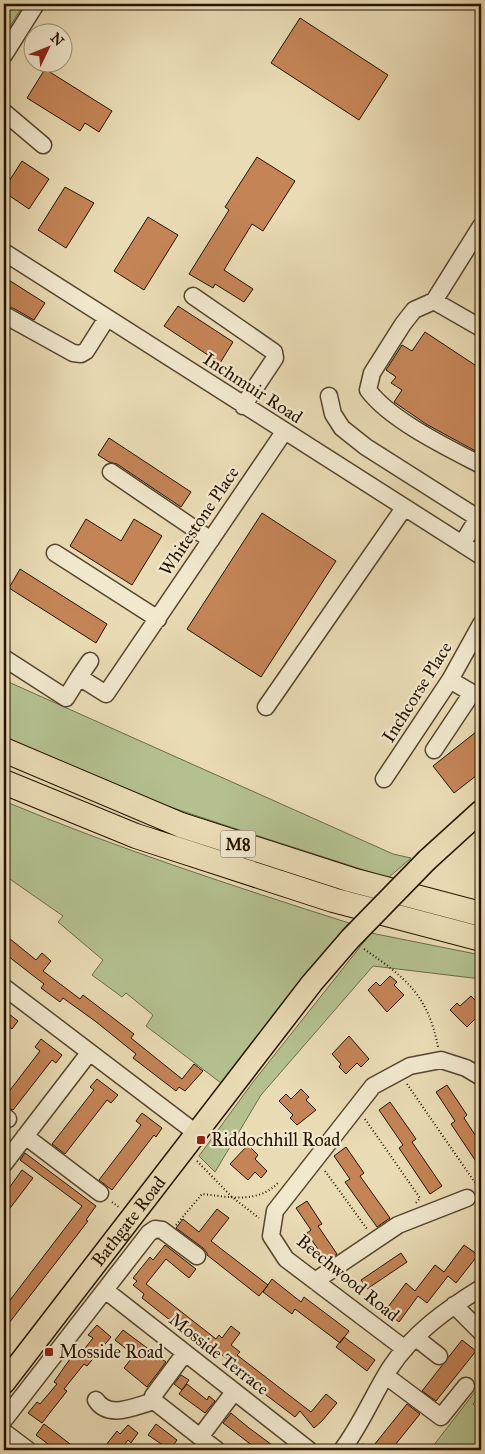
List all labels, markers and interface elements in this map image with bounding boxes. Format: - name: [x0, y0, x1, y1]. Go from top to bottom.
- north arrow: [22, 22, 72, 72]
- text: N: [47, 29, 67, 50]
- street label: Inchmuir Road: [199, 348, 307, 428]
- street label: Whitestone Place: [154, 462, 244, 580]
- street label: Inchcorse Place: [377, 638, 457, 746]
- road number: M8: [220, 831, 256, 858]
- place label: Riddochhill Road: [211, 1129, 340, 1151]
- marker: Riddochhill Road: [195, 1134, 207, 1146]
- street label: Bathgate Road: [87, 1172, 170, 1271]
- street label: Beechwood Road: [292, 1230, 404, 1326]
- street label: Mosside Terrace: [165, 1308, 273, 1400]
- place label: Mosside Road: [59, 1341, 163, 1363]
- marker: Mosside Road: [43, 1346, 55, 1358]

